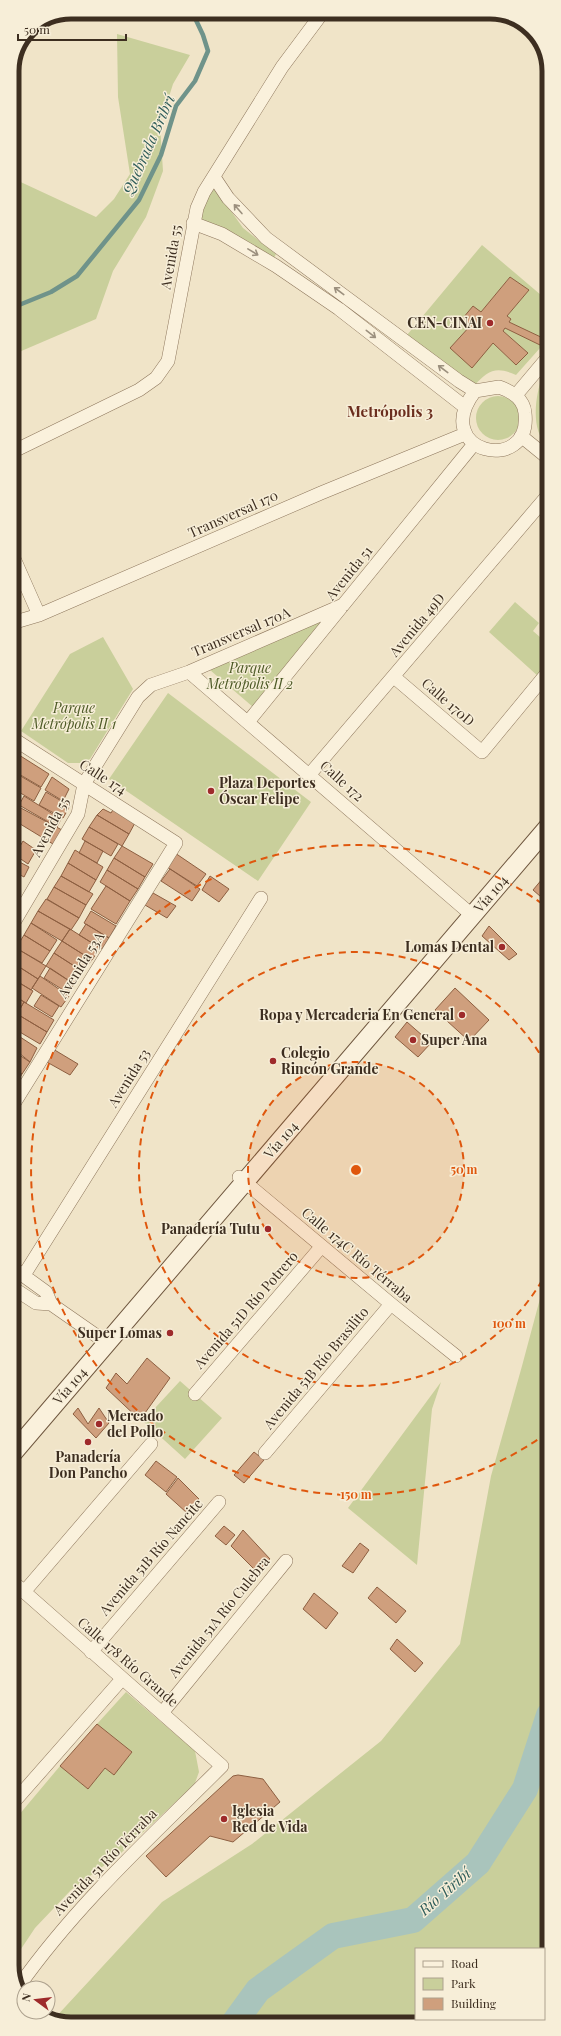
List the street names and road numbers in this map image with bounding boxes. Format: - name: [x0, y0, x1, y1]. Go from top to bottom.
- street label: Avenida 55: [155, 223, 186, 292]
- street label: Transversal 170: [185, 485, 281, 542]
- street label: Avenida 51: [320, 542, 376, 605]
- street label: Avenida 49D: [384, 589, 449, 661]
- street label: Transversal 170A: [189, 602, 293, 661]
- street label: Calle 170D: [418, 673, 479, 730]
- street label: Calle 174: [76, 754, 130, 799]
- street label: Calle 172: [316, 756, 368, 805]
- street label: Avenida 55: [25, 793, 73, 861]
- street label: Vía 104: [468, 871, 512, 917]
- street label: Avenida 53A: [52, 928, 108, 1002]
- street label: Avenida 53: [103, 1045, 154, 1111]
- street label: Vía 104: [258, 1117, 302, 1163]
- street label: Calle 174C Río Térraba: [298, 1203, 417, 1307]
- street label: Avenida 51D Río Potrero: [189, 1247, 302, 1373]
- street label: Avenida 51B Río Brasilito: [258, 1302, 373, 1434]
- street label: Vía 104: [47, 1363, 91, 1409]
- street label: Avenida 51B Río Nancite: [94, 1494, 207, 1620]
- street label: Avenida 51A Río Culebra: [163, 1552, 274, 1682]
- street label: Calle 178 Río Grande: [74, 1613, 183, 1711]
- street label: Avenida 51 Río Térraba: [48, 1804, 161, 1920]

